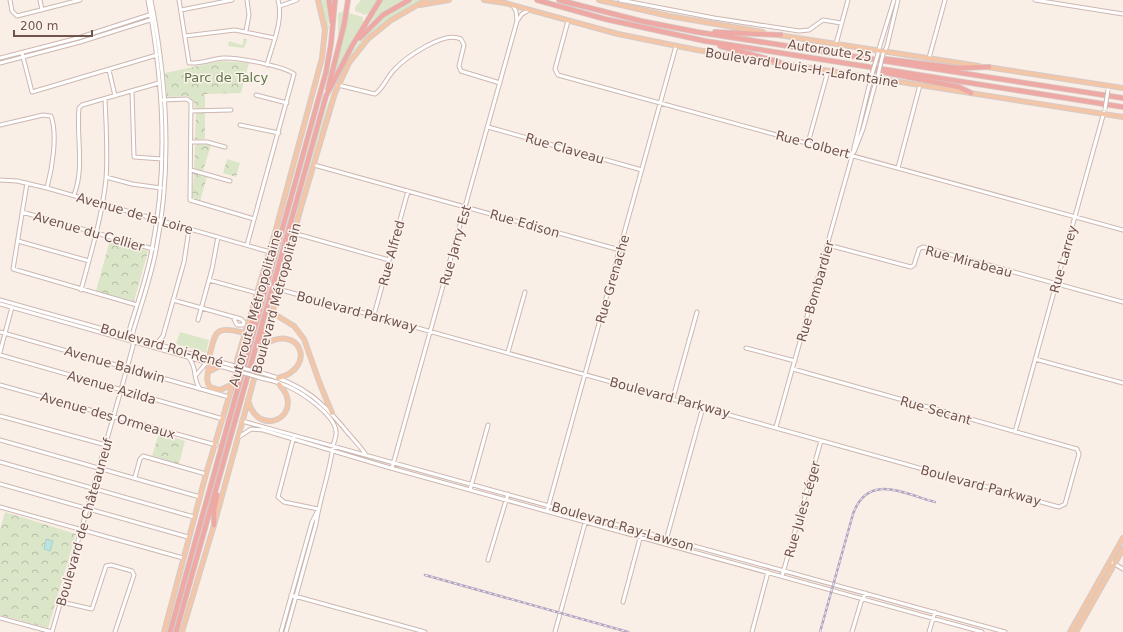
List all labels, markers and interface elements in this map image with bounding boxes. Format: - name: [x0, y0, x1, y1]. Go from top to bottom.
- scale bar: [14, 12, 92, 38]
- text: 200 m: [20, 19, 58, 33]
- street label: Autoroute 25: [787, 36, 873, 65]
- street label: Boulevard Louis-H.-Lafontaine: [704, 45, 900, 90]
- park label: Parc de Talcy: [184, 70, 268, 85]
- street label: Rue Colbert: [774, 127, 852, 162]
- street label: Rue Claveau: [524, 130, 606, 167]
- street label: Avenue de la Loire: [75, 190, 195, 237]
- street label: Rue Jarry Est: [437, 203, 474, 287]
- street label: Rue Edison: [488, 206, 561, 241]
- street label: Avenue du Cellier: [32, 209, 146, 255]
- street label: Rue Alfred: [376, 219, 407, 288]
- street label: Boulevard Métropolitain: [249, 221, 304, 375]
- street label: Rue Larrey: [1047, 223, 1080, 295]
- street label: Autoroute Métropolitaine: [226, 228, 285, 388]
- street label: Rue Grenache: [593, 233, 632, 325]
- street label: Rue Bombardier: [794, 238, 837, 344]
- street label: Rue Mirabeau: [924, 243, 1014, 280]
- street label: Boulevard Parkway: [295, 288, 419, 335]
- street label: Boulevard Roi-René: [99, 321, 225, 370]
- street label: Avenue Baldwin: [63, 343, 167, 386]
- street label: Avenue Azilda: [66, 368, 158, 407]
- street label: Boulevard Parkway: [608, 374, 732, 421]
- street label: Avenue des Ormeaux: [39, 389, 177, 442]
- street label: Rue Secant: [898, 393, 973, 428]
- street label: Boulevard de Châteauneuf: [53, 436, 116, 608]
- street label: Rue Jules Léger: [781, 458, 824, 559]
- street label: Boulevard Parkway: [919, 462, 1043, 509]
- street label: Boulevard Ray-Lawson: [550, 499, 696, 554]

